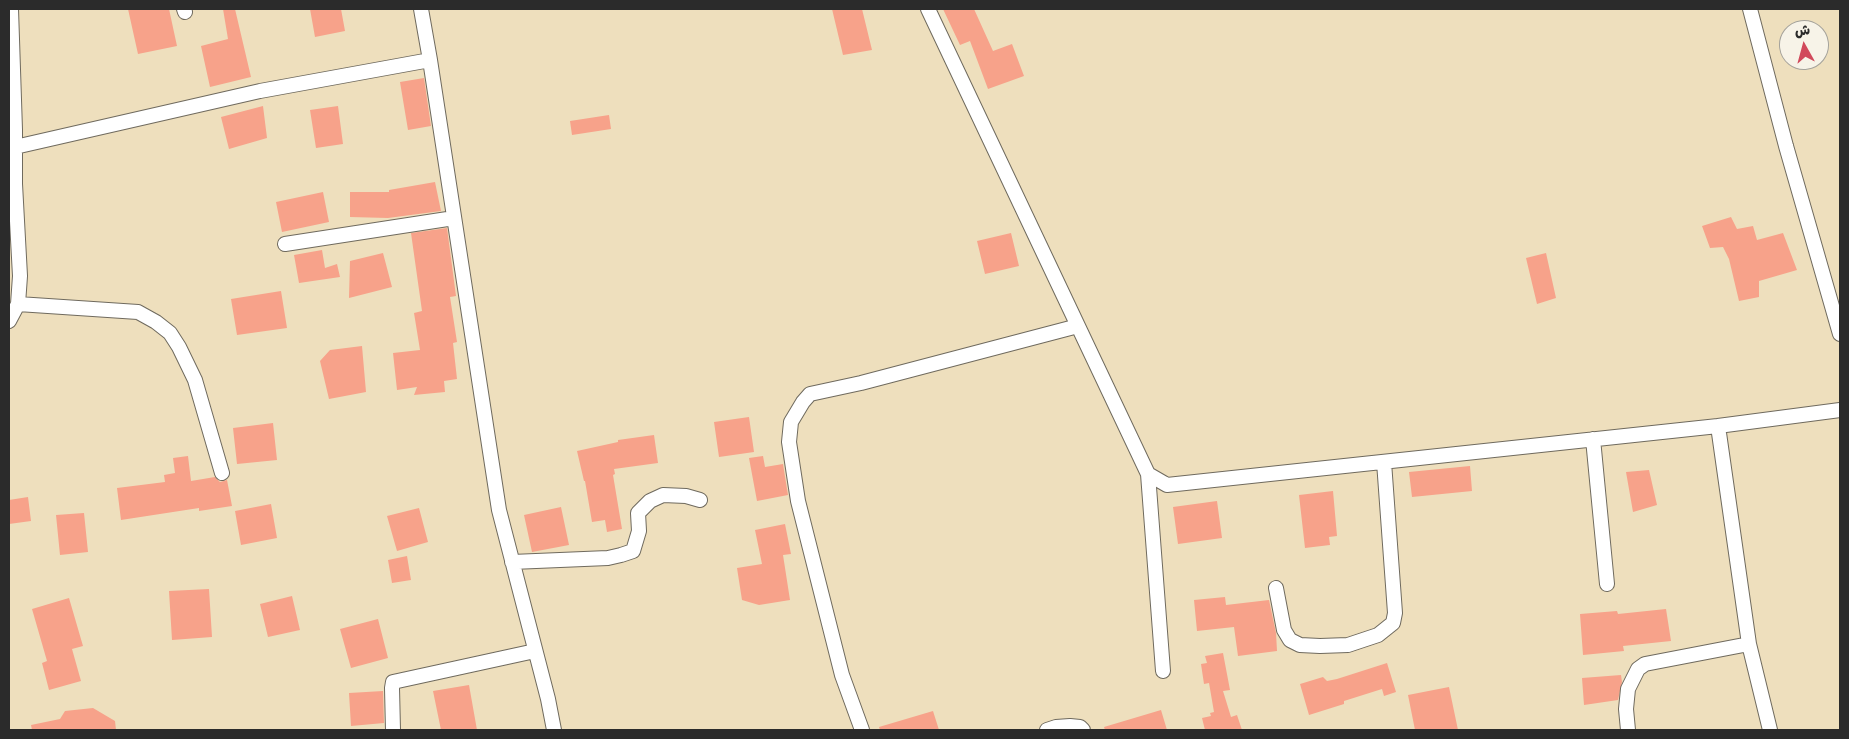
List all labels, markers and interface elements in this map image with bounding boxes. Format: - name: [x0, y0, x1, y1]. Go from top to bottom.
- north arrow: [1779, 20, 1829, 70]
- text: ش: [1793, 20, 1811, 42]

